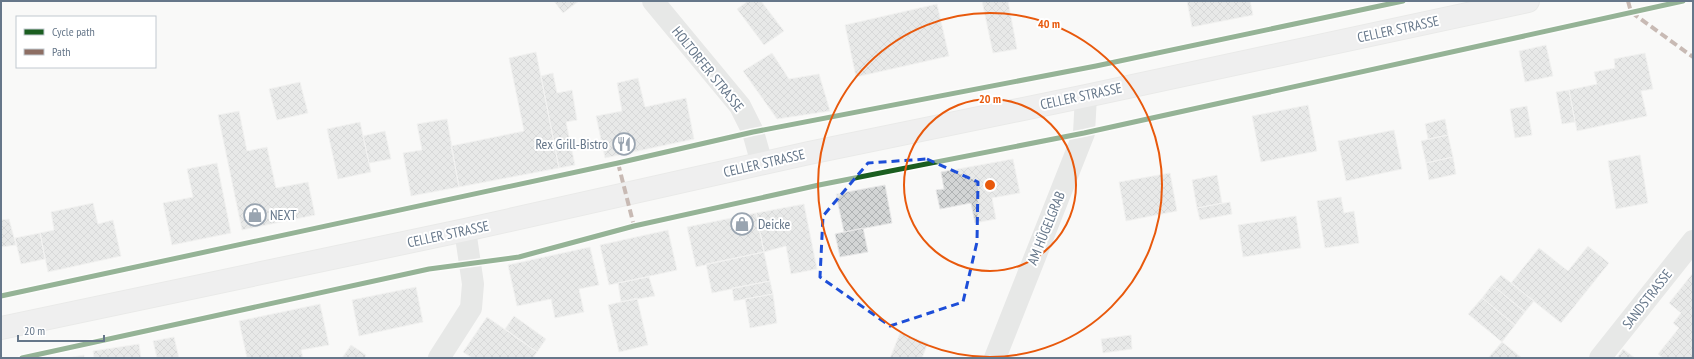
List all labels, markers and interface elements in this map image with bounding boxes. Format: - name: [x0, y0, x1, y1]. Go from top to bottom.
- street label: CELLER STRASSE: [1356, 12, 1440, 46]
- legend: [16, 16, 156, 68]
- text: 40 m: [1038, 16, 1060, 31]
- street label: HOLTORFER STRASSE: [668, 23, 748, 115]
- text: Cycle path: [52, 24, 95, 39]
- text: Path: [52, 44, 70, 59]
- street label: CELLER STRASSE: [1039, 79, 1123, 113]
- text: 20 m: [979, 91, 1001, 106]
- restaurant icon: Rex Grill-Bistro: [611, 131, 637, 157]
- place label: Rex Grill-Bistro: [535, 135, 608, 153]
- street label: CELLER STRASSE: [722, 145, 806, 181]
- centre of rings: [983, 178, 997, 192]
- street label: AM HÜGELGRAB: [1023, 189, 1069, 267]
- shop icon: NEXT: [242, 202, 268, 228]
- place label: NEXT: [270, 206, 297, 224]
- shop icon: Deicke: [729, 211, 755, 237]
- place label: Deicke: [758, 215, 790, 233]
- street label: CELLER STRASSE: [406, 217, 490, 251]
- street label: SANDSTRASSE: [1618, 266, 1676, 332]
- scale bar: [18, 317, 104, 343]
- text: 20 m: [24, 323, 45, 338]

